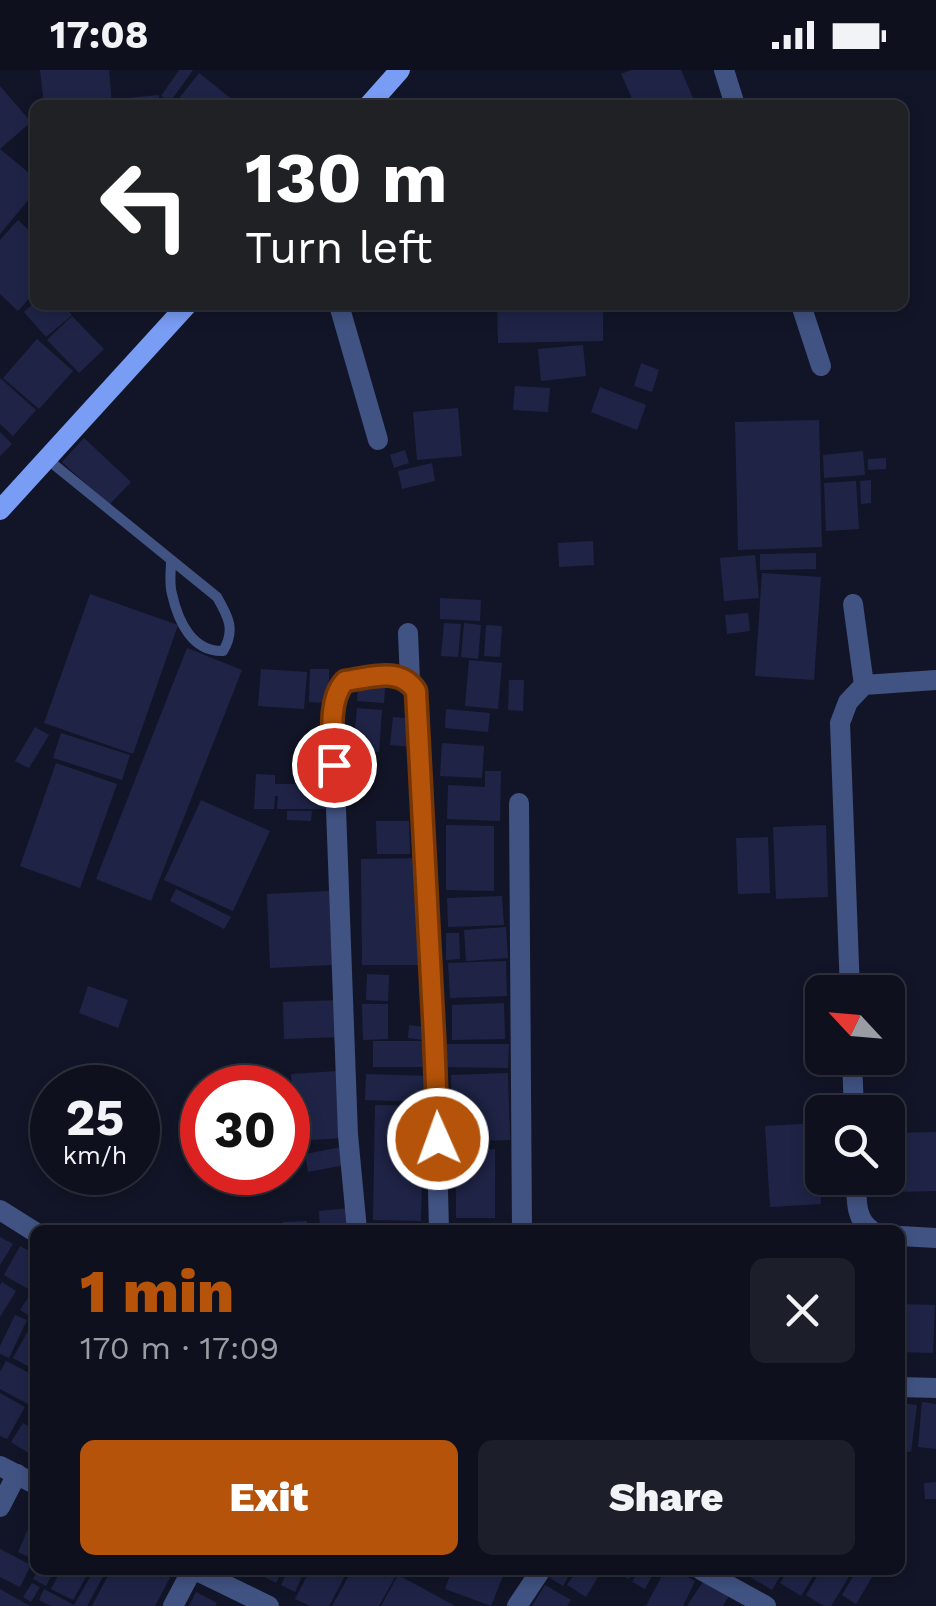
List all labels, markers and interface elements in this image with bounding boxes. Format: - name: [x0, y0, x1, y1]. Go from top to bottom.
- text: 17:08: [50, 13, 149, 57]
- text: 130 m: [245, 137, 448, 219]
- icon: left: [80, 140, 210, 270]
- text: Turn left: [245, 221, 432, 274]
- pin: [292, 723, 377, 808]
- icon: arrive: [307, 738, 362, 793]
- north arrow: [805, 975, 905, 1075]
- map controls: [805, 975, 905, 1195]
- speed limit sign: 30: [180, 1065, 310, 1195]
- position arrow: [386, 1087, 490, 1191]
- text: 25: [66, 1088, 124, 1147]
- button: search: [805, 1095, 905, 1195]
- text: km/h: [63, 1141, 127, 1170]
- text: 1 min: [80, 1256, 234, 1327]
- button: close: [750, 1258, 855, 1363]
- text: 170 m · 17:09: [80, 1329, 279, 1367]
- button: Exit: [80, 1440, 458, 1555]
- button: Share: [478, 1440, 855, 1555]

